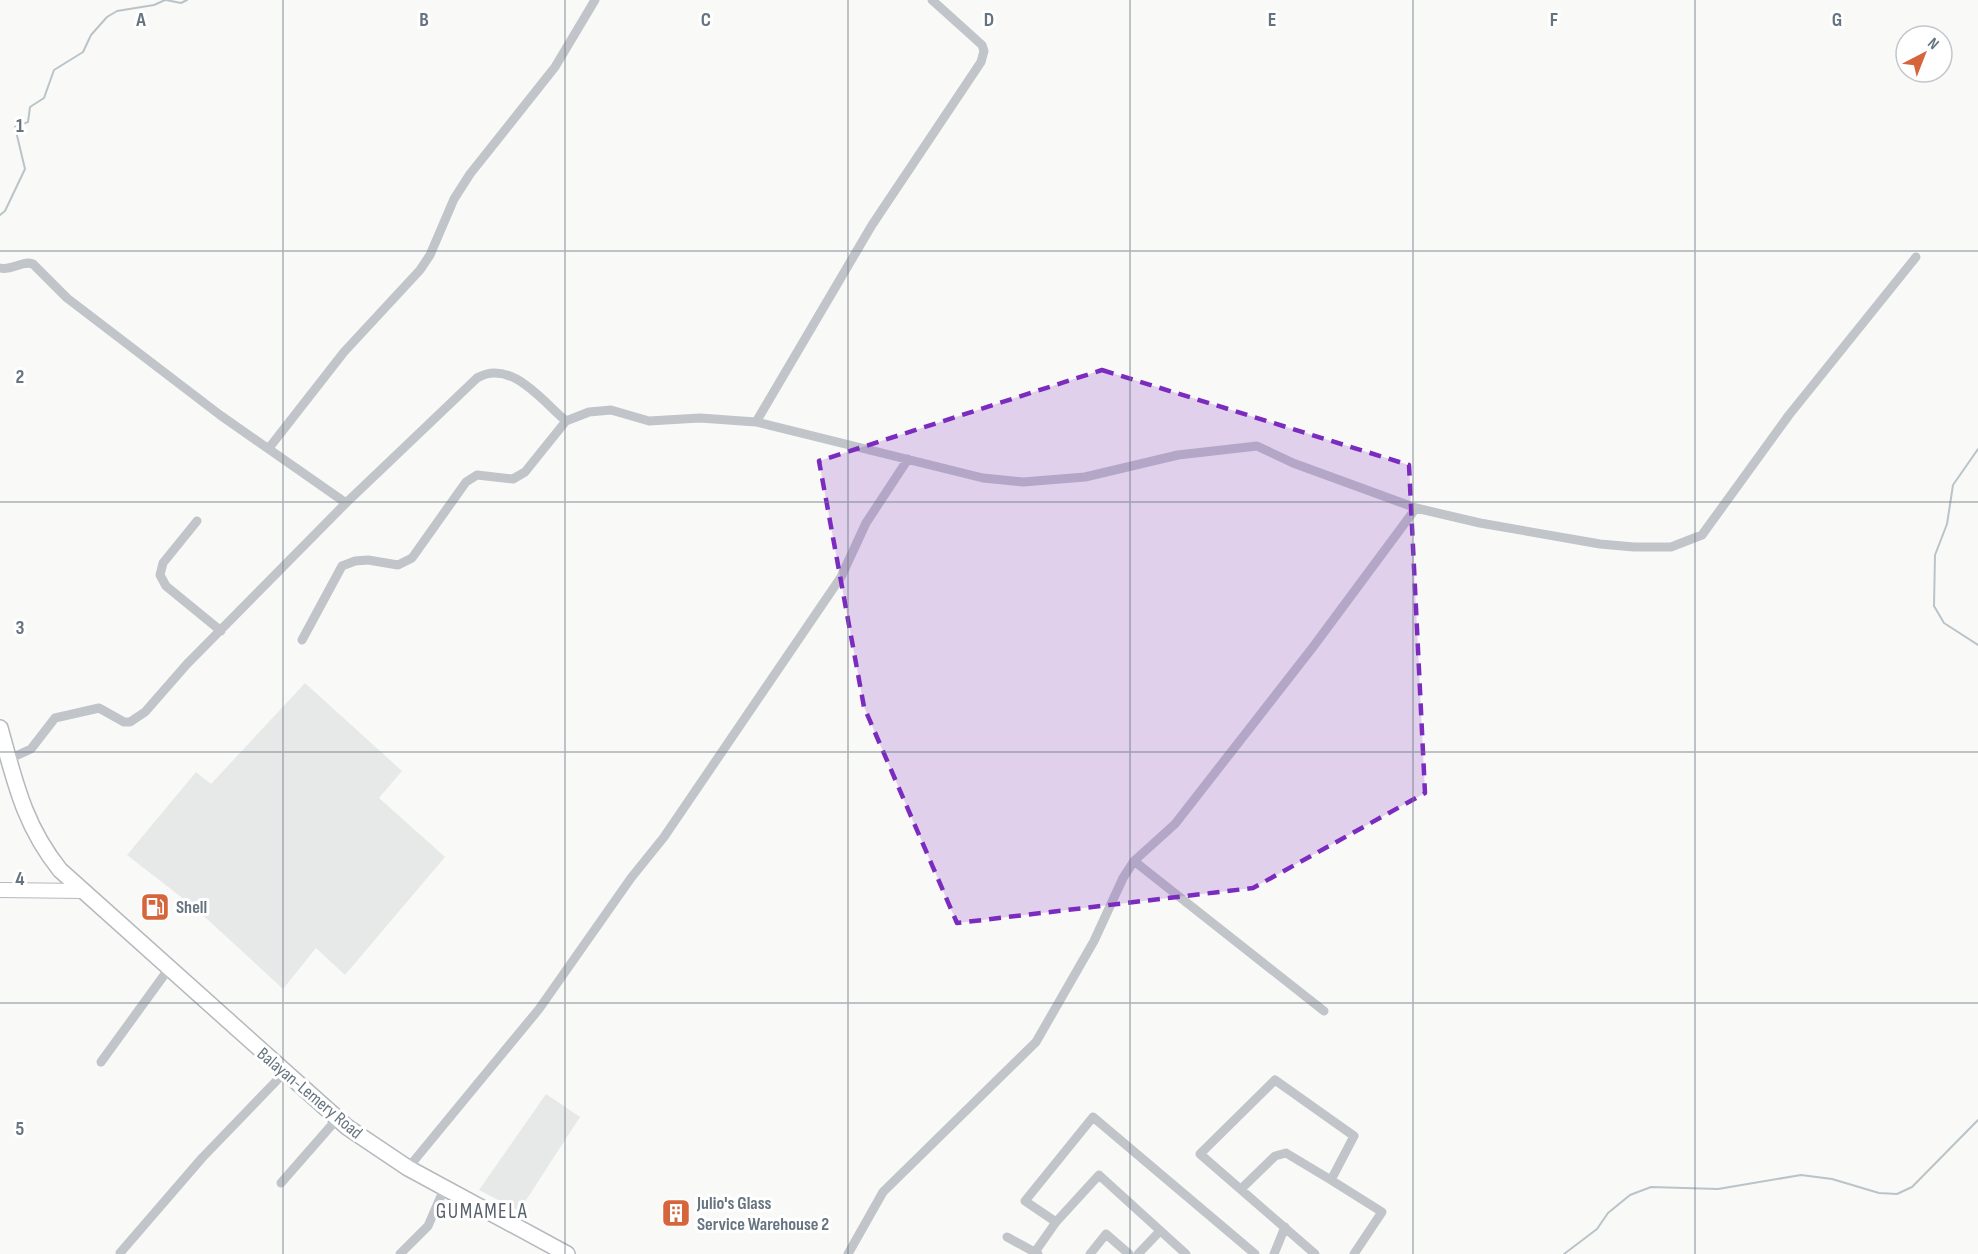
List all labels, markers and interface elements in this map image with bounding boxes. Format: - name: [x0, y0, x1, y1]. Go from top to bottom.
- text: A: [135, 8, 146, 32]
- text: B: [419, 8, 429, 32]
- text: C: [701, 8, 711, 32]
- text: D: [984, 8, 994, 32]
- text: E: [1268, 8, 1276, 32]
- text: F: [1550, 8, 1558, 32]
- text: G: [1832, 8, 1842, 32]
- north arrow: [1894, 24, 1954, 84]
- text: N: [1924, 34, 1943, 54]
- text: 1: [16, 114, 24, 138]
- text: 2: [16, 365, 24, 389]
- text: 3: [16, 616, 25, 640]
- text: 4: [15, 867, 25, 891]
- fuel station icon: Shell: [139, 891, 171, 923]
- place label: Shell: [176, 897, 207, 918]
- street label: Balayan-Lemery Road: [253, 1043, 366, 1143]
- text: 5: [16, 1117, 25, 1141]
- place label: Julio's Glass Service Warehouse 2: [696, 1193, 829, 1235]
- building icon: Julio's Glass Service Warehouse 2: [660, 1197, 692, 1229]
- district label: GUMAMELA: [436, 1199, 528, 1224]

